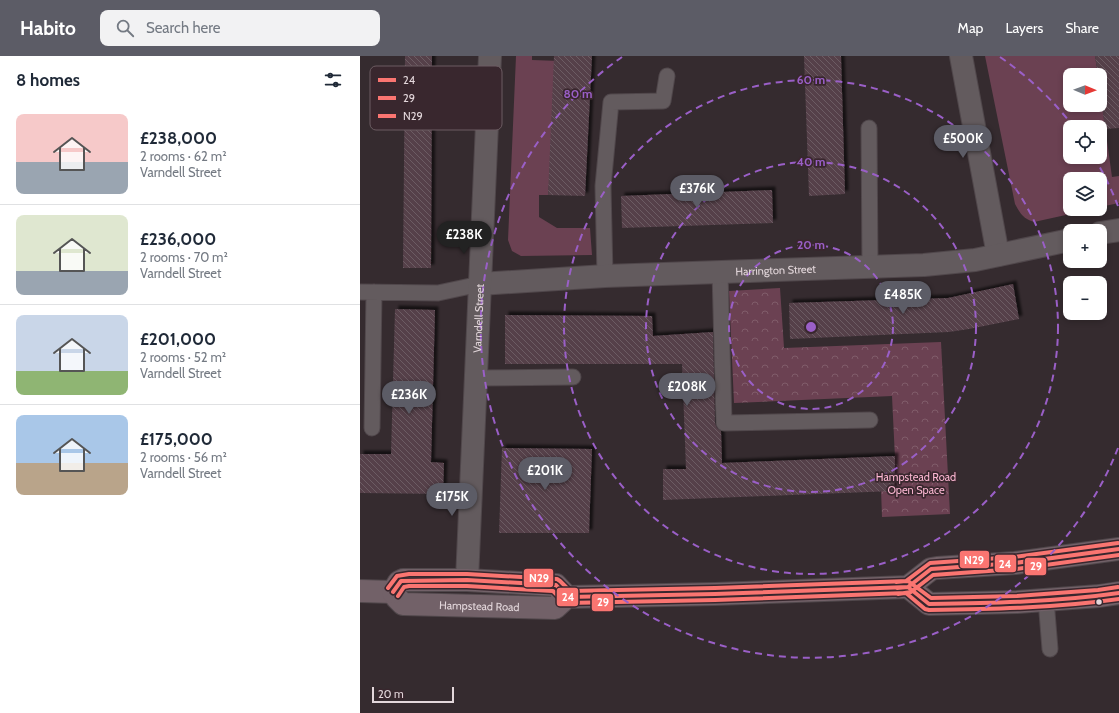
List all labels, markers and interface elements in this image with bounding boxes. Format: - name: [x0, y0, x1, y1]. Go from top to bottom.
- search box: [100, 10, 380, 46]
- text: Habito: [20, 17, 76, 40]
- icon: search: [114, 17, 136, 39]
- text: Search here: [146, 19, 220, 37]
- text: Map: [958, 19, 983, 37]
- text: Layers: [1005, 19, 1043, 37]
- text: Share: [1065, 19, 1099, 37]
- legend: [370, 66, 502, 130]
- north arrow: [1063, 68, 1107, 112]
- map controls: [1063, 68, 1107, 320]
- icon: filters: [322, 69, 344, 91]
- text: 8 homes: [16, 70, 80, 90]
- text: 60 m: [797, 72, 825, 87]
- text: 24: [403, 73, 416, 87]
- text: 80 m: [564, 86, 592, 101]
- text: 29: [403, 91, 415, 105]
- text: N29: [403, 109, 423, 123]
- button: locate: [1063, 120, 1107, 164]
- pin: £500K: [935, 125, 991, 159]
- text: £238,000: [140, 128, 217, 148]
- icon: home: [48, 130, 96, 178]
- text: £500K: [943, 130, 983, 146]
- text: 2 rooms · 62 m²: [140, 148, 227, 164]
- text: 40 m: [796, 154, 826, 169]
- text: Varndell Street: [140, 164, 221, 180]
- button: layers: [1063, 172, 1107, 216]
- pin: £376K: [669, 175, 725, 209]
- text: £376K: [679, 180, 715, 196]
- pin: £238K: [436, 221, 492, 255]
- button: +: [1063, 224, 1107, 268]
- text: £238K: [446, 226, 482, 242]
- text: £236,000: [140, 229, 216, 249]
- icon: home: [48, 231, 96, 279]
- text: 20 m: [797, 237, 825, 252]
- text: 2 rooms · 70 m²: [140, 249, 228, 265]
- street label: Harrington Street: [735, 262, 816, 279]
- text: Varndell Street: [140, 265, 221, 281]
- button: −: [1063, 276, 1107, 320]
- pin: £485K: [875, 281, 931, 315]
- street label: Varndell Street: [470, 283, 487, 353]
- text: £485K: [884, 286, 922, 302]
- centre of rings: [804, 320, 818, 334]
- text: £201,000: [140, 329, 216, 349]
- icon: home: [48, 331, 96, 379]
- text: 2 rooms · 52 m²: [140, 349, 226, 365]
- text: Varndell Street: [140, 365, 221, 381]
- pin: £208K: [659, 373, 715, 407]
- text: £208K: [668, 378, 706, 394]
- pin: £236K: [381, 381, 437, 415]
- text: £236K: [391, 386, 427, 402]
- text: £175,000: [140, 429, 213, 449]
- icon: home: [48, 431, 96, 479]
- text: 2 rooms · 56 m²: [140, 449, 227, 465]
- pin: £201K: [517, 457, 573, 491]
- text: £201K: [527, 462, 563, 478]
- text: Varndell Street: [140, 465, 221, 481]
- park label: Hampstead Road Open Space: [876, 470, 956, 497]
- pin: £175K: [424, 483, 480, 517]
- text: £175K: [435, 488, 469, 504]
- line badge: N29: [959, 550, 990, 569]
- text: N29: [964, 553, 984, 567]
- line badge: 24: [994, 554, 1017, 573]
- text: 24: [999, 557, 1011, 571]
- line badge: 29: [1024, 557, 1047, 576]
- text: 29: [1030, 559, 1042, 573]
- line badge: N29: [523, 568, 554, 588]
- text: N29: [529, 571, 549, 585]
- line badge: 24: [556, 587, 579, 607]
- text: 24: [562, 590, 574, 604]
- line badge: 29: [591, 593, 614, 612]
- text: 29: [597, 595, 609, 609]
- unlabelled marker: [1094, 597, 1104, 607]
- street label: Hampstead Road: [439, 598, 520, 614]
- scale bar: [372, 685, 454, 704]
- text: 20 m: [378, 687, 404, 701]

